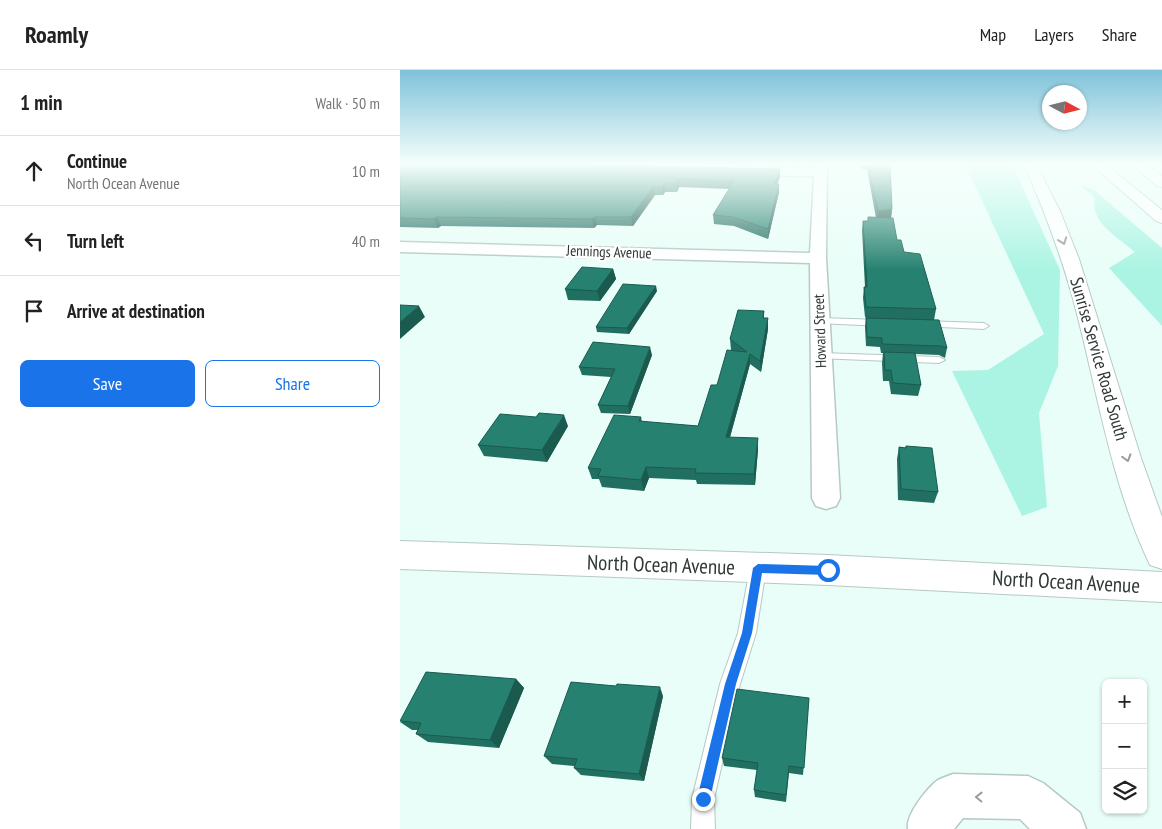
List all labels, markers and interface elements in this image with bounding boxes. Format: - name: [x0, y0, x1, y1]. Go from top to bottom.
- text: Roamly: [25, 19, 88, 50]
- text: Map: [980, 23, 1006, 46]
- text: Layers: [1034, 23, 1074, 46]
- text: Share: [1102, 23, 1137, 46]
- north arrow: [1042, 85, 1087, 130]
- text: 1 min: [20, 89, 62, 116]
- text: Walk · 50 m: [315, 93, 380, 113]
- text: Continue: [67, 149, 127, 173]
- icon: ahead: [20, 157, 48, 185]
- text: 10 m: [352, 161, 380, 181]
- text: North Ocean Avenue: [67, 173, 180, 193]
- icon: left: [20, 227, 48, 255]
- text: Turn left: [67, 229, 124, 253]
- text: 40 m: [352, 231, 380, 251]
- one-way arrow: [1057, 236, 1067, 245]
- street label: Jennings Avenue: [565, 240, 652, 262]
- street label: Sunrise Service Road South: [1065, 275, 1134, 443]
- street label: Howard Street: [809, 294, 830, 368]
- icon: arrive: [20, 297, 48, 325]
- text: Arrive at destination: [67, 299, 205, 323]
- button: Save: [20, 360, 195, 407]
- button: Share: [205, 360, 380, 407]
- one-way arrow: [1122, 453, 1132, 461]
- street label: North Ocean Avenue: [587, 548, 735, 581]
- route start: [817, 559, 840, 582]
- street label: North Ocean Avenue: [991, 564, 1141, 599]
- map controls: [1102, 679, 1147, 814]
- button: +: [1102, 679, 1147, 724]
- button: −: [1102, 724, 1147, 769]
- button: layers: [1102, 769, 1147, 814]
- route end: [692, 788, 715, 811]
- one-way arrow: [975, 791, 983, 802]

